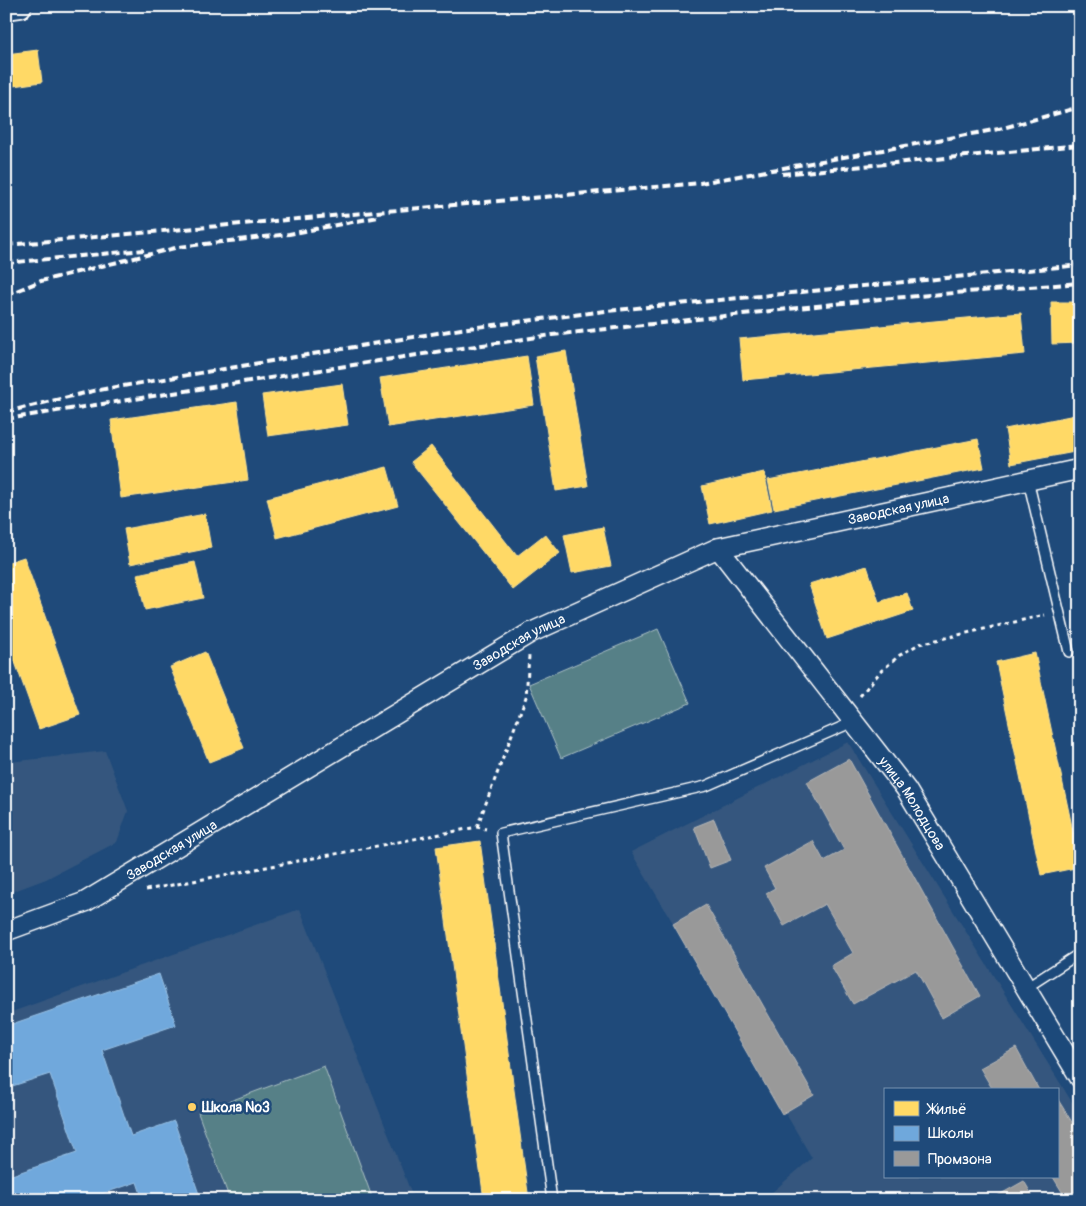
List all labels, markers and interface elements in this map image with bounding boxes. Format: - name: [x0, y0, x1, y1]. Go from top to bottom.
- street label: Заводская улица: [846, 489, 950, 528]
- street label: Заводская улица: [469, 610, 568, 674]
- street label: улица Молодцова: [875, 752, 949, 853]
- street label: Заводская улица: [123, 816, 220, 884]
- legend: [884, 1088, 1058, 1178]
- place label: Школа №3: [201, 1099, 270, 1116]
- text: Жильё: [926, 1100, 967, 1119]
- marker: Школа №3: [186, 1101, 198, 1113]
- text: Школы: [928, 1124, 974, 1143]
- text: Промзона: [928, 1150, 992, 1169]

